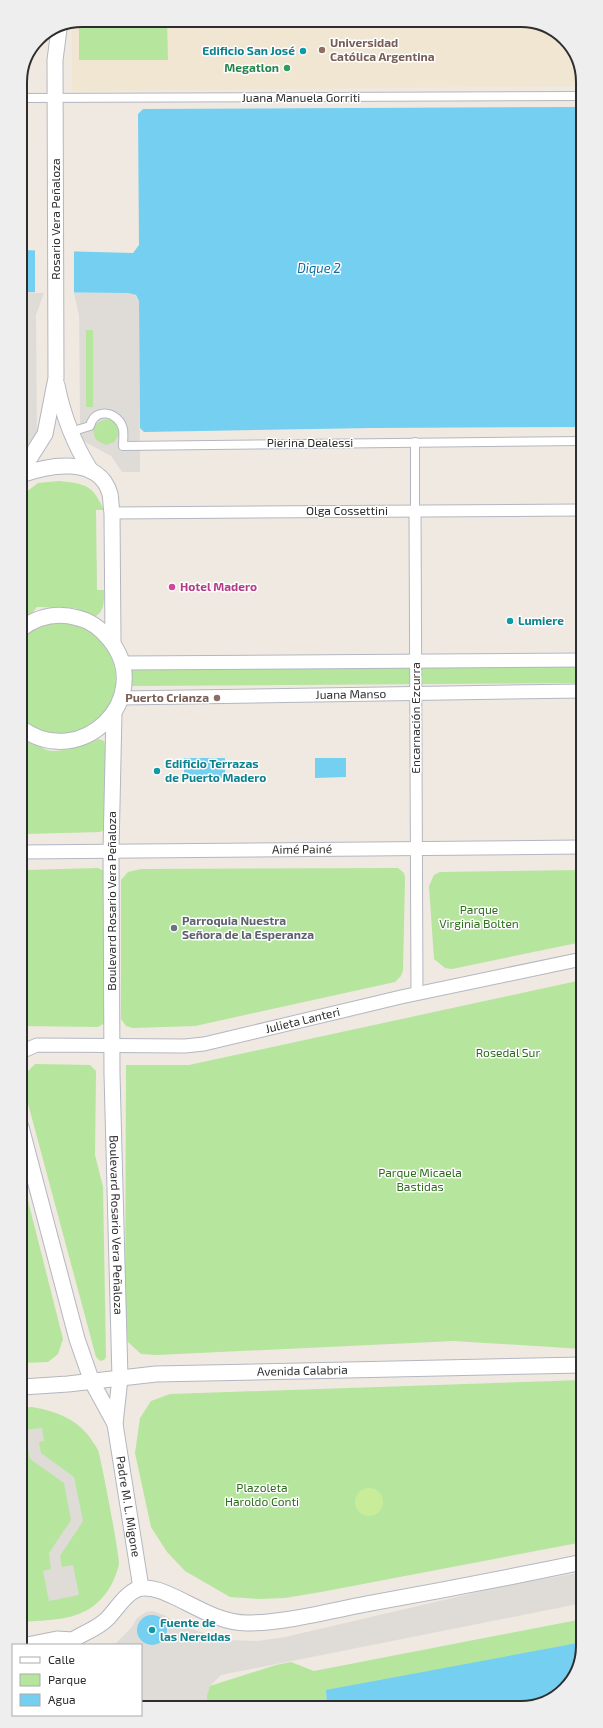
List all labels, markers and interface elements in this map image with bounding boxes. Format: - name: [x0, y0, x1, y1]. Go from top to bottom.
- place label: Universidad Católica Argentina: [330, 35, 435, 63]
- place label: Edificio San José: [202, 43, 295, 57]
- marker: Universidad Católica Argentina: [317, 45, 327, 55]
- marker: Edificio San José: [298, 46, 308, 56]
- place label: Megatlon: [224, 60, 279, 74]
- marker: Megatlon: [282, 63, 292, 73]
- street label: Juana Manuela Gorriti: [242, 90, 360, 104]
- street label: Rosario Vera Peñaloza: [48, 158, 62, 280]
- water label: Dique 2: [297, 260, 341, 276]
- street label: Pierina Dealessi: [267, 435, 353, 449]
- street label: Olga Cossettini: [306, 503, 388, 517]
- place label: Hotel Madero: [180, 579, 257, 593]
- marker: Hotel Madero: [167, 582, 177, 592]
- place label: Lumiere: [518, 613, 564, 627]
- marker: Lumiere: [505, 616, 515, 626]
- street label: Encarnación Ezcurra: [408, 662, 422, 774]
- street label: Juana Manso: [315, 686, 387, 701]
- place label: Puerto Crianza: [125, 690, 209, 704]
- marker: Puerto Crianza: [212, 693, 222, 703]
- place label: Edificio Terrazas de Puerto Madero: [165, 756, 266, 784]
- marker: Edificio Terrazas de Puerto Madero: [152, 766, 162, 776]
- street label: Boulevard Rosario Vera Peñaloza: [104, 811, 118, 991]
- street label: Aimé Painé: [272, 841, 332, 856]
- park label: Parque Virginia Bolten: [439, 902, 519, 930]
- place label: Parroquia Nuestra Señora de la Esperanza: [182, 913, 314, 941]
- marker: Parroquia Nuestra Señora de la Esperanza: [169, 923, 179, 933]
- street label: Julieta Lanteri: [264, 1004, 341, 1035]
- park label: Rosedal Sur: [476, 1045, 540, 1059]
- street label: Boulevard Rosario Vera Peñaloza: [108, 1135, 126, 1315]
- park label: Parque Micaela Bastidas: [378, 1165, 462, 1193]
- street label: Avenida Calabria: [257, 1362, 348, 1378]
- street label: Padre M. L. Migone: [114, 1455, 144, 1558]
- park label: Plazoleta Haroldo Conti: [225, 1480, 299, 1508]
- place label: Fuente de las Nereidas: [160, 1615, 231, 1643]
- marker: Fuente de las Nereidas: [147, 1625, 157, 1635]
- legend: [12, 1644, 142, 1716]
- text: Calle: [48, 1652, 75, 1666]
- text: Parque: [48, 1672, 86, 1686]
- text: Agua: [48, 1692, 76, 1706]

